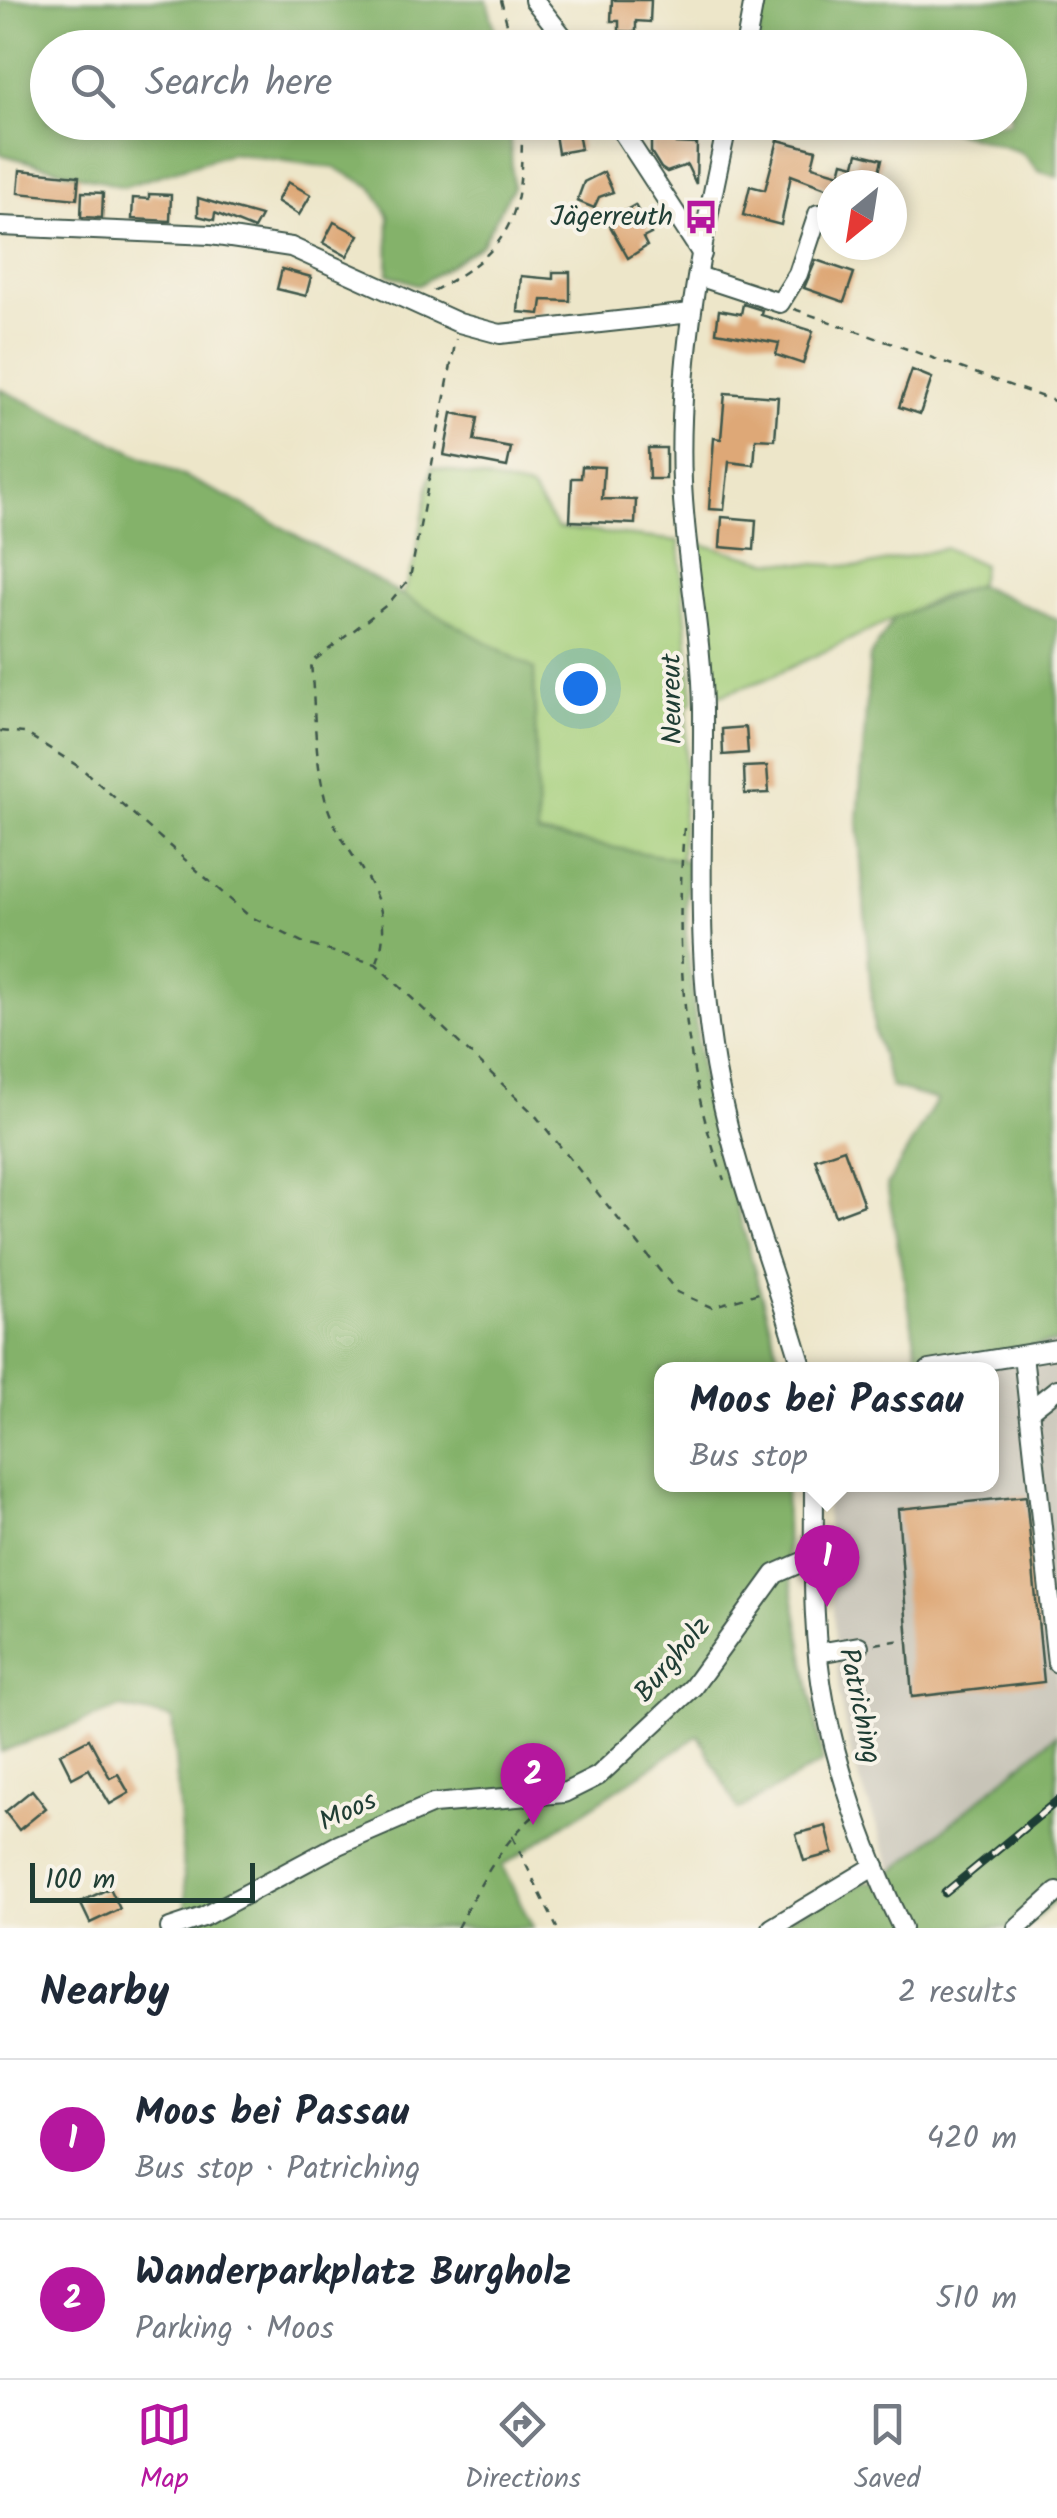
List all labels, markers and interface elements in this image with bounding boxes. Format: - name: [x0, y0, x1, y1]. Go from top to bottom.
- search box: [30, 30, 1027, 140]
- text: Search here: [145, 55, 332, 115]
- icon: search: [65, 58, 120, 113]
- north arrow: [817, 170, 907, 260]
- place label: Jägerreuth: [550, 195, 673, 240]
- bus stop icon: Jägerreuth: [682, 198, 720, 236]
- street label: Neureut: [650, 652, 696, 745]
- your location: [555, 663, 606, 714]
- popup: [654, 1362, 999, 1492]
- text: Moos bei Passau: [690, 1372, 963, 1432]
- text: Bus stop: [690, 1432, 808, 1483]
- pin: 1: [794, 1524, 860, 1607]
- street label: Burgholz: [623, 1607, 723, 1713]
- street label: Patriching: [825, 1644, 893, 1768]
- pin: 2: [500, 1742, 566, 1825]
- street label: Moos: [312, 1779, 384, 1845]
- scale bar: [30, 1858, 255, 1902]
- text: 100 m: [45, 1858, 115, 1903]
- text: Nearby: [40, 1960, 169, 2027]
- text: 2 results: [898, 1968, 1017, 2019]
- text: Moos bei Passau: [135, 2084, 409, 2144]
- text: 1: [68, 2114, 77, 2165]
- text: 420 m: [926, 2114, 1017, 2165]
- text: Bus stop · Patriching: [135, 2144, 421, 2195]
- text: Wanderparkplatz Burgholz: [135, 2244, 572, 2304]
- text: 2: [63, 2274, 82, 2325]
- text: 510 m: [935, 2274, 1017, 2325]
- text: Parking · Moos: [135, 2304, 334, 2355]
- tab: Map: [137, 2397, 192, 2502]
- tab: Directions: [465, 2397, 581, 2502]
- tab: Saved: [854, 2397, 920, 2502]

